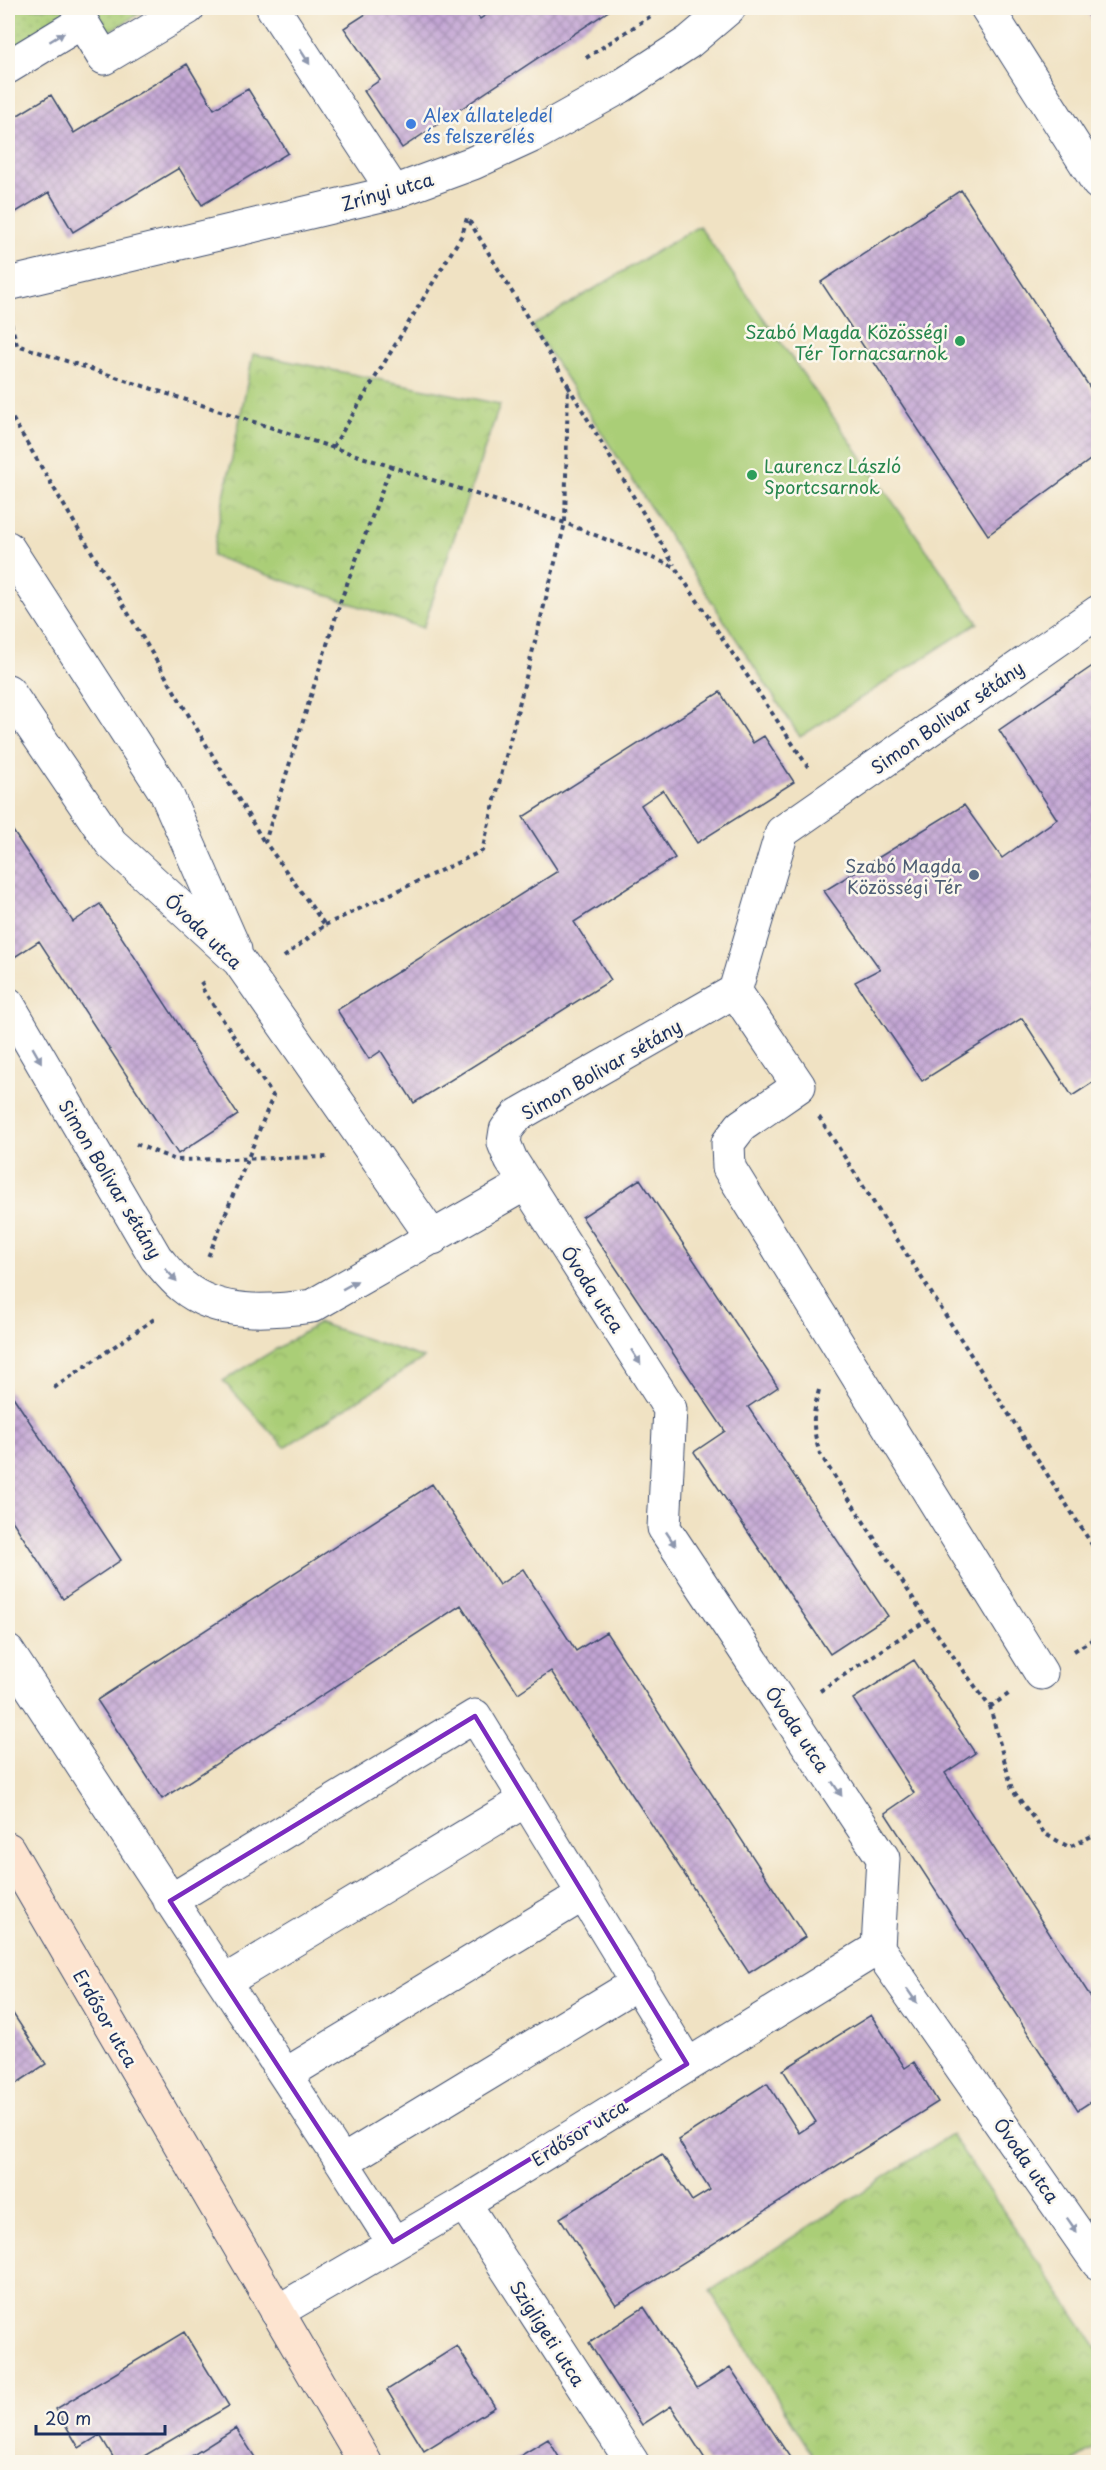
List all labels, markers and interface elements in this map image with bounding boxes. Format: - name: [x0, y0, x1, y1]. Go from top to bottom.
- one-way arrow: [49, 31, 65, 42]
- one-way arrow: [299, 49, 310, 65]
- place label: Alex állateledel és felszerelés: [423, 101, 553, 149]
- marker: Alex állateledel és felszerelés: [404, 117, 418, 131]
- street label: Zrínyi utca: [338, 165, 437, 217]
- place label: Szabó Magda Közösségi Tér Tornacsarnok: [745, 318, 948, 366]
- marker: Szabó Magda Közösségi Tér Tornacsarnok: [953, 334, 967, 348]
- place label: Laurencz László Sportcsarnok: [764, 452, 901, 500]
- marker: Laurencz László Sportcsarnok: [745, 468, 759, 482]
- street label: Simon Bolivar sétány: [865, 654, 1029, 780]
- place label: Szabó Magda Közösségi Tér: [845, 852, 963, 900]
- marker: Szabó Magda Közösségi Tér: [967, 868, 981, 882]
- street label: Óvoda utca: [159, 887, 249, 975]
- street label: Simon Bolivar sétány: [516, 1012, 686, 1126]
- one-way arrow: [32, 1047, 42, 1064]
- street label: Simon Bolivar sétány: [53, 1094, 169, 1264]
- street label: Óvoda utca: [555, 1240, 632, 1338]
- one-way arrow: [164, 1267, 178, 1281]
- one-way arrow: [342, 1279, 358, 1290]
- one-way arrow: [631, 1348, 642, 1365]
- one-way arrow: [665, 1531, 677, 1547]
- street label: Óvoda utca: [759, 1681, 837, 1778]
- one-way arrow: [832, 1781, 843, 1797]
- street label: Erdősor utca: [67, 1964, 145, 2073]
- one-way arrow: [906, 1988, 918, 2004]
- street label: Erdősor utca: [526, 2091, 633, 2172]
- street label: Óvoda utca: [988, 2112, 1067, 2209]
- one-way arrow: [1066, 2216, 1078, 2232]
- street label: Szigligeti utca: [504, 2275, 593, 2392]
- scale bar: [36, 2398, 165, 2436]
- text: 20 m: [45, 2404, 91, 2431]

